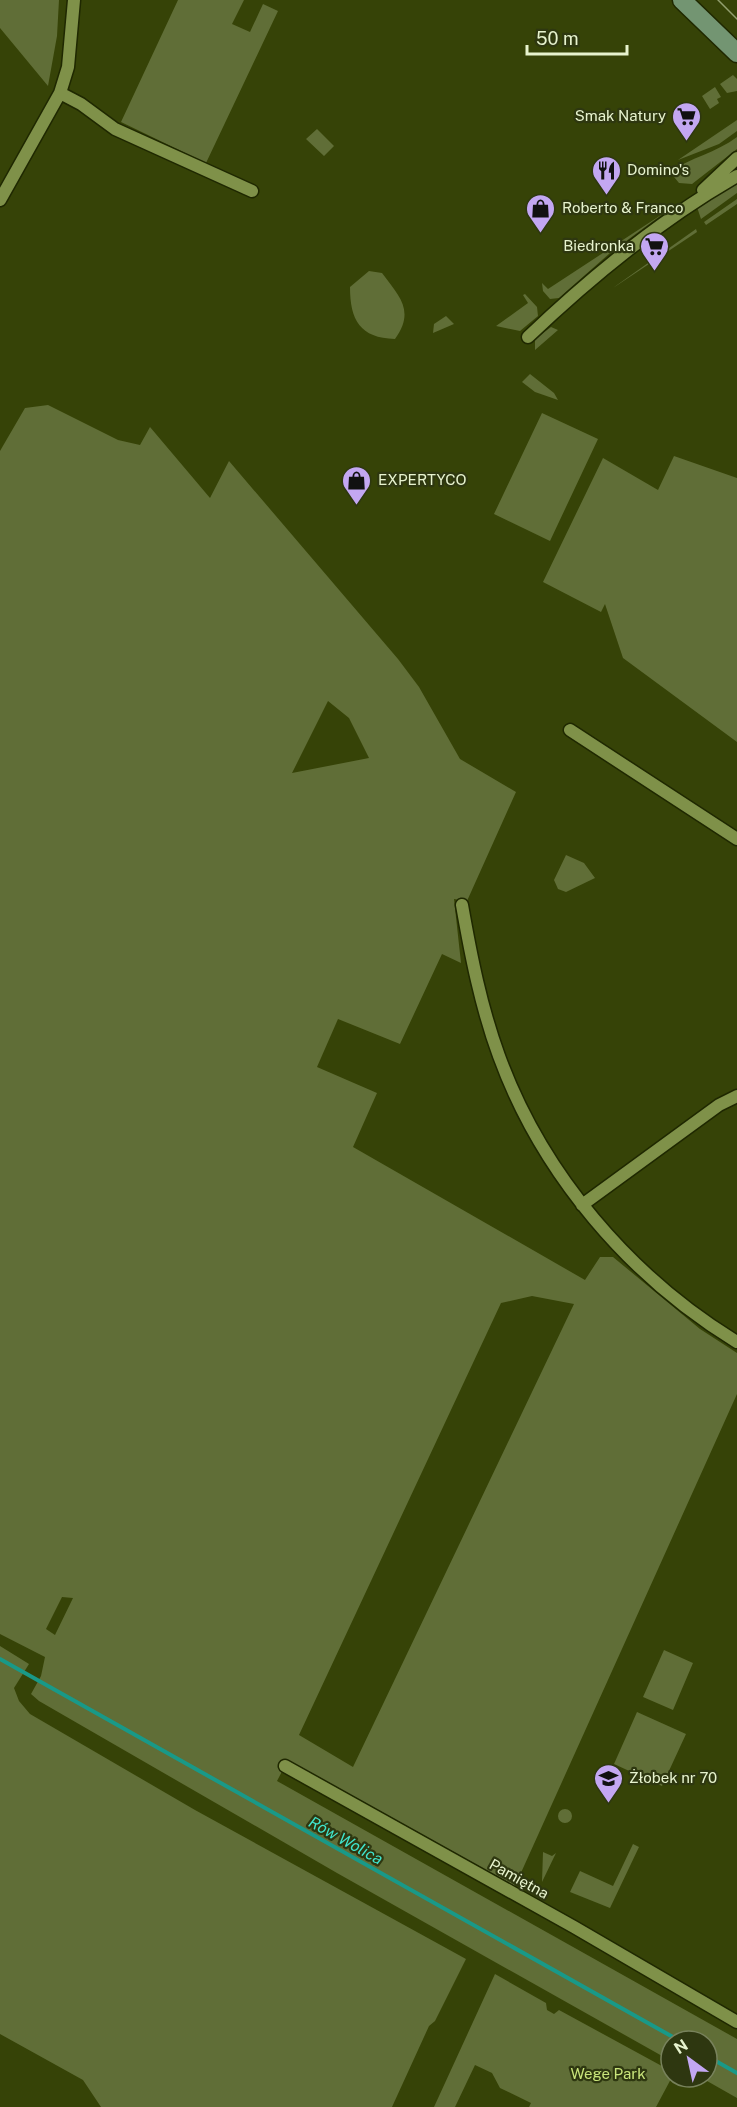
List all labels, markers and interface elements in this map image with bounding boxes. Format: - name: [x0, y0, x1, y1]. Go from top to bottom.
- scale bar: [527, 18, 628, 56]
- text: 50 m: [536, 28, 579, 49]
- supermarket icon: Smak Natury: [671, 100, 703, 142]
- place label: Smak Natury: [575, 107, 666, 124]
- restaurant icon: Domino's: [590, 154, 622, 196]
- place label: Domino's: [627, 161, 689, 178]
- shop icon: Roberto & Franco: [525, 192, 557, 234]
- place label: Roberto & Franco: [562, 199, 683, 216]
- supermarket icon: Biedronka: [639, 230, 671, 272]
- place label: Biedronka: [563, 237, 634, 254]
- shop icon: EXPERTYCO: [341, 464, 373, 506]
- place label: EXPERTYCO: [378, 471, 467, 488]
- school or university icon: Żłobek nr 70: [592, 1762, 624, 1804]
- place label: Żłobek nr 70: [629, 1768, 717, 1786]
- water label: Rów Wolica: [305, 1812, 386, 1869]
- street label: Pamiętna: [487, 1855, 552, 1902]
- north arrow: [659, 2029, 719, 2089]
- text: N: [671, 2035, 692, 2058]
- park label: Wege Park: [570, 2065, 646, 2082]

